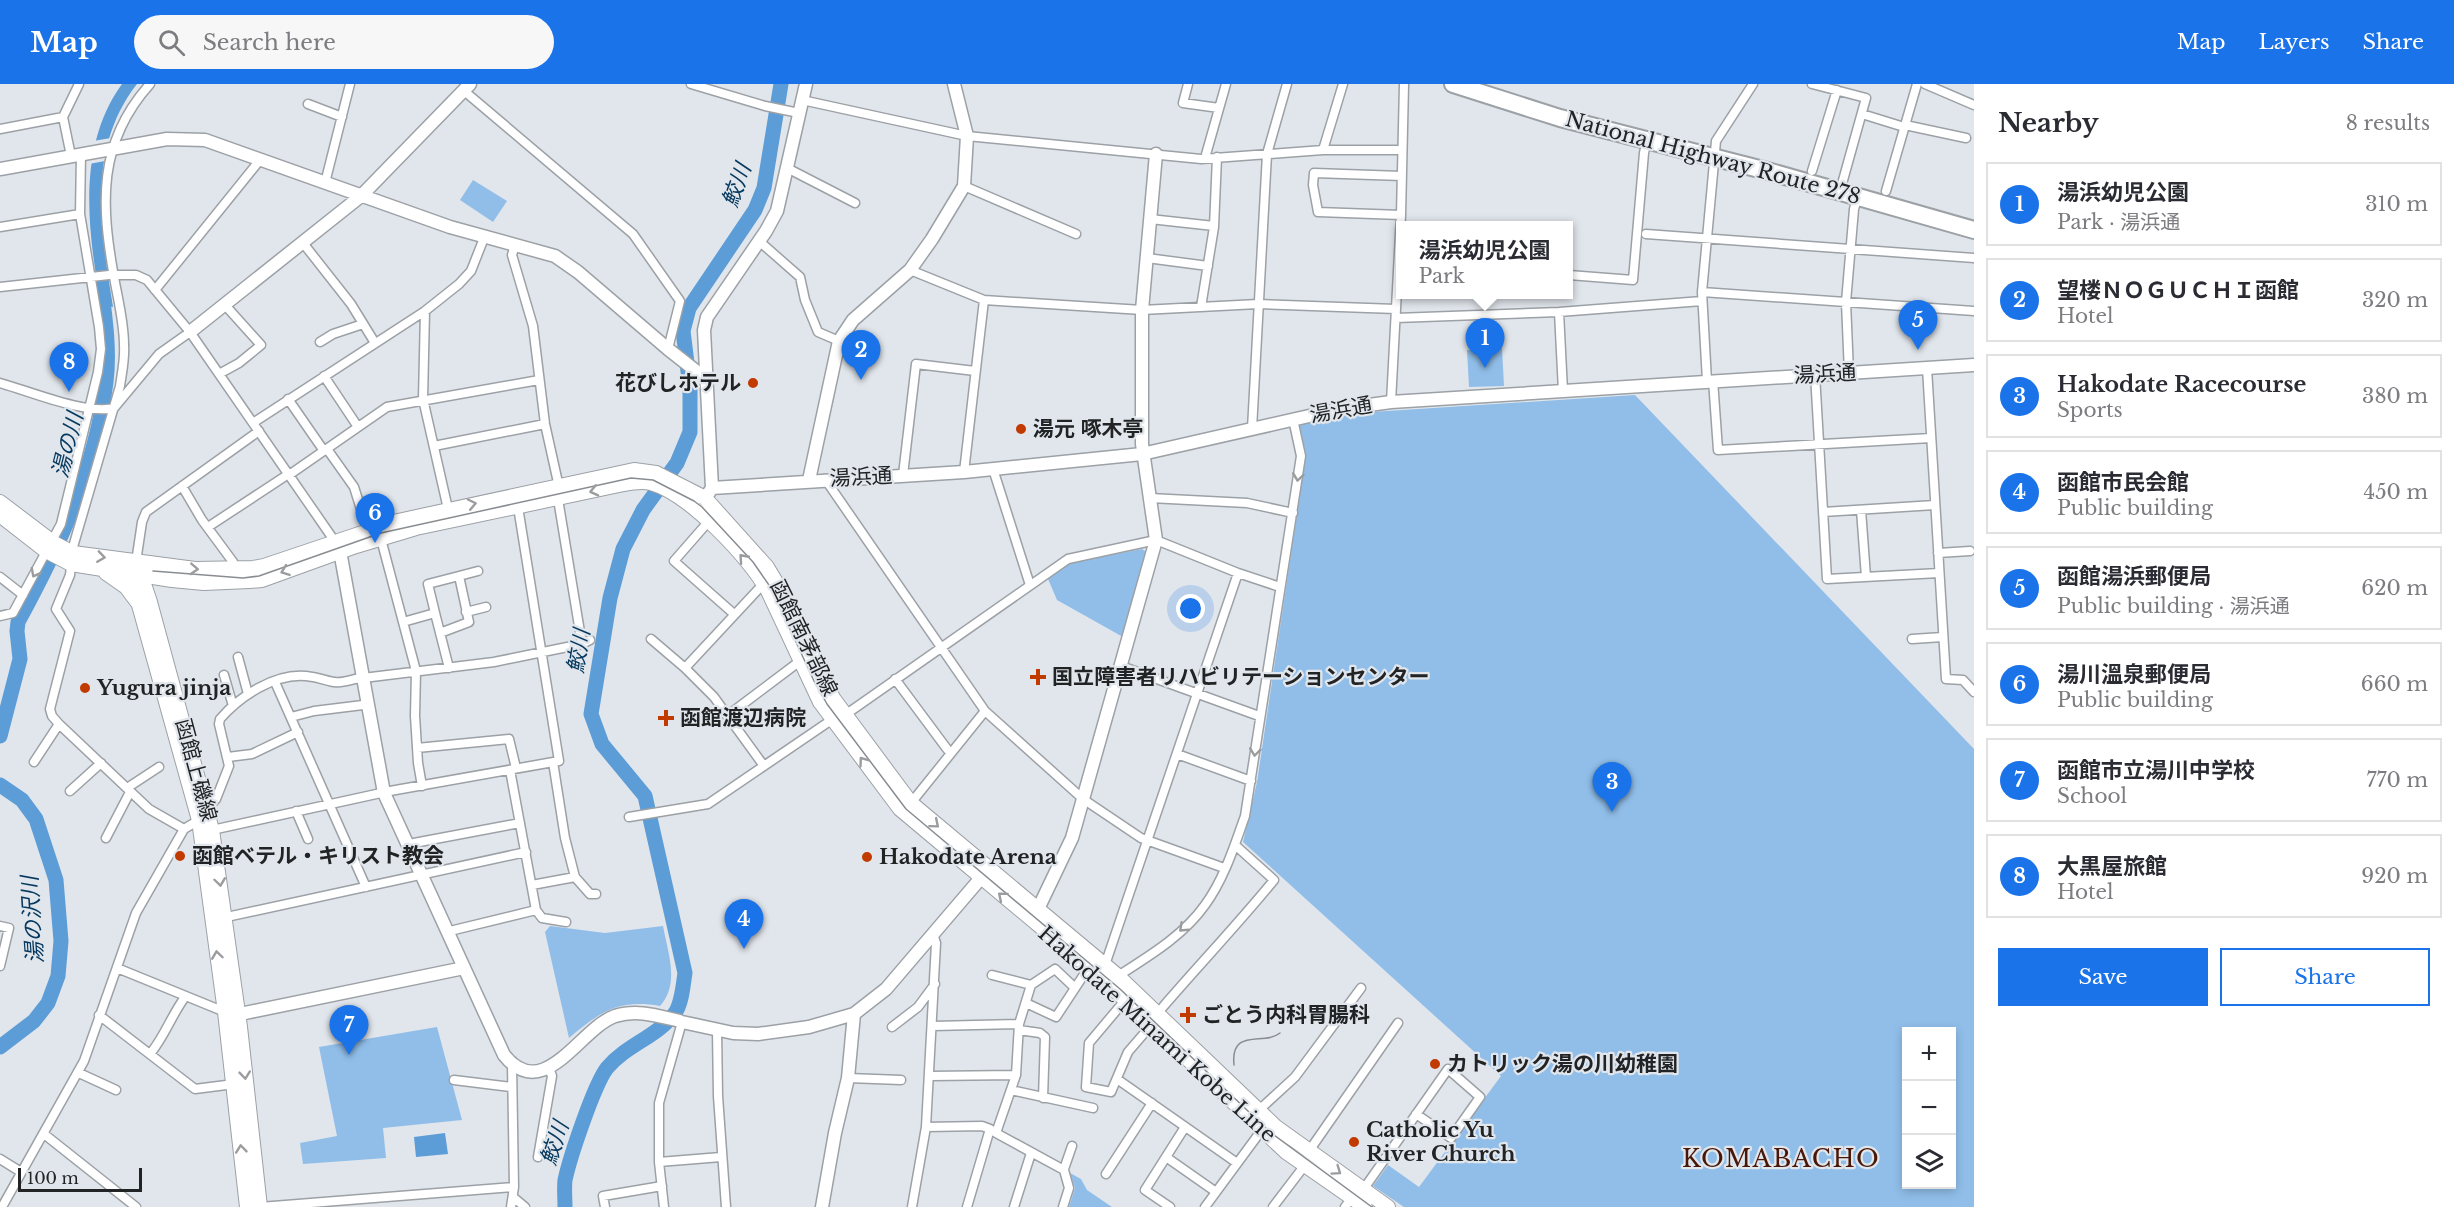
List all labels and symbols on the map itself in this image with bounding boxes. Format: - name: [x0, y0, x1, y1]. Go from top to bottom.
- street label: National Highway Route 278: [1562, 106, 1864, 210]
- water label: 鮫川: [716, 158, 757, 210]
- pin: 5: [1898, 300, 1938, 350]
- pin: 1: [1466, 318, 1504, 368]
- pin: 2: [842, 330, 880, 380]
- pin: 8: [50, 342, 88, 392]
- street label: 湯浜通: [1793, 359, 1857, 389]
- place label: 花びしホテル: [615, 370, 741, 396]
- marker: 花びしホテル: [746, 376, 760, 390]
- street label: 湯浜通: [1308, 392, 1374, 428]
- water label: 湯の川: [46, 408, 89, 480]
- place label: 湯元 啄木亭: [1033, 416, 1144, 442]
- marker: 湯元 啄木亭: [1014, 422, 1028, 436]
- street label: 湯浜通: [829, 462, 893, 492]
- one-way arrow: [1292, 472, 1305, 481]
- one-way arrow: [589, 483, 599, 496]
- pin: 6: [356, 494, 394, 543]
- one-way arrow: [467, 498, 477, 511]
- one-way arrow: [96, 550, 106, 562]
- one-way arrow: [739, 554, 750, 565]
- one-way arrow: [189, 562, 198, 575]
- one-way arrow: [281, 564, 291, 577]
- one-way arrow: [31, 567, 42, 577]
- street label: 函館南茅部線: [765, 576, 843, 700]
- your location: [1176, 594, 1205, 623]
- water label: 鮫川: [562, 625, 596, 675]
- place label: 国立障害者リハビリテーションセンター: [1052, 664, 1430, 690]
- marker: 国立障害者リハビリテーションセンター: [1029, 668, 1047, 686]
- place label: Yugura jinja: [96, 675, 231, 701]
- marker: Yugura jinja: [78, 681, 92, 695]
- place label: 函館渡辺病院: [680, 705, 806, 731]
- marker: 函館渡辺病院: [657, 709, 675, 727]
- street label: 函館上磯線: [170, 716, 222, 824]
- one-way arrow: [1249, 748, 1262, 757]
- one-way arrow: [859, 756, 870, 767]
- pin: 3: [1592, 762, 1632, 812]
- one-way arrow: [928, 817, 939, 828]
- place label: 函館ベテル・キリスト教会: [192, 843, 444, 869]
- place label: Hakodate Arena: [879, 844, 1057, 870]
- marker: 函館ベテル・キリスト教会: [173, 849, 187, 863]
- marker: Hakodate Arena: [860, 850, 874, 864]
- water label: 湯の沢川: [16, 873, 49, 965]
- one-way arrow: [213, 877, 225, 886]
- one-way arrow: [998, 892, 1009, 903]
- pin: 4: [724, 900, 764, 949]
- street label: Hakodate Minami Kobe Line: [1033, 920, 1281, 1148]
- one-way arrow: [1179, 921, 1190, 932]
- one-way arrow: [211, 951, 223, 960]
- place label: ごとう内科胃腸科: [1202, 1002, 1370, 1028]
- pin: 7: [330, 1006, 368, 1055]
- marker: ごとう内科胃腸科: [1179, 1006, 1197, 1024]
- place label: カトリック湯の川幼稚園: [1447, 1051, 1678, 1077]
- marker: カトリック湯の川幼稚園: [1428, 1057, 1442, 1071]
- one-way arrow: [238, 1070, 251, 1080]
- water label: 鮫川: [535, 1116, 575, 1168]
- place label: Catholic Yu River Church: [1366, 1117, 1515, 1167]
- marker: Catholic Yu River Church: [1347, 1135, 1361, 1149]
- one-way arrow: [235, 1144, 248, 1153]
- district label: KOMABACHO: [1682, 1144, 1880, 1173]
- one-way arrow: [1330, 1164, 1341, 1175]
- scale bar: [18, 1165, 142, 1192]

